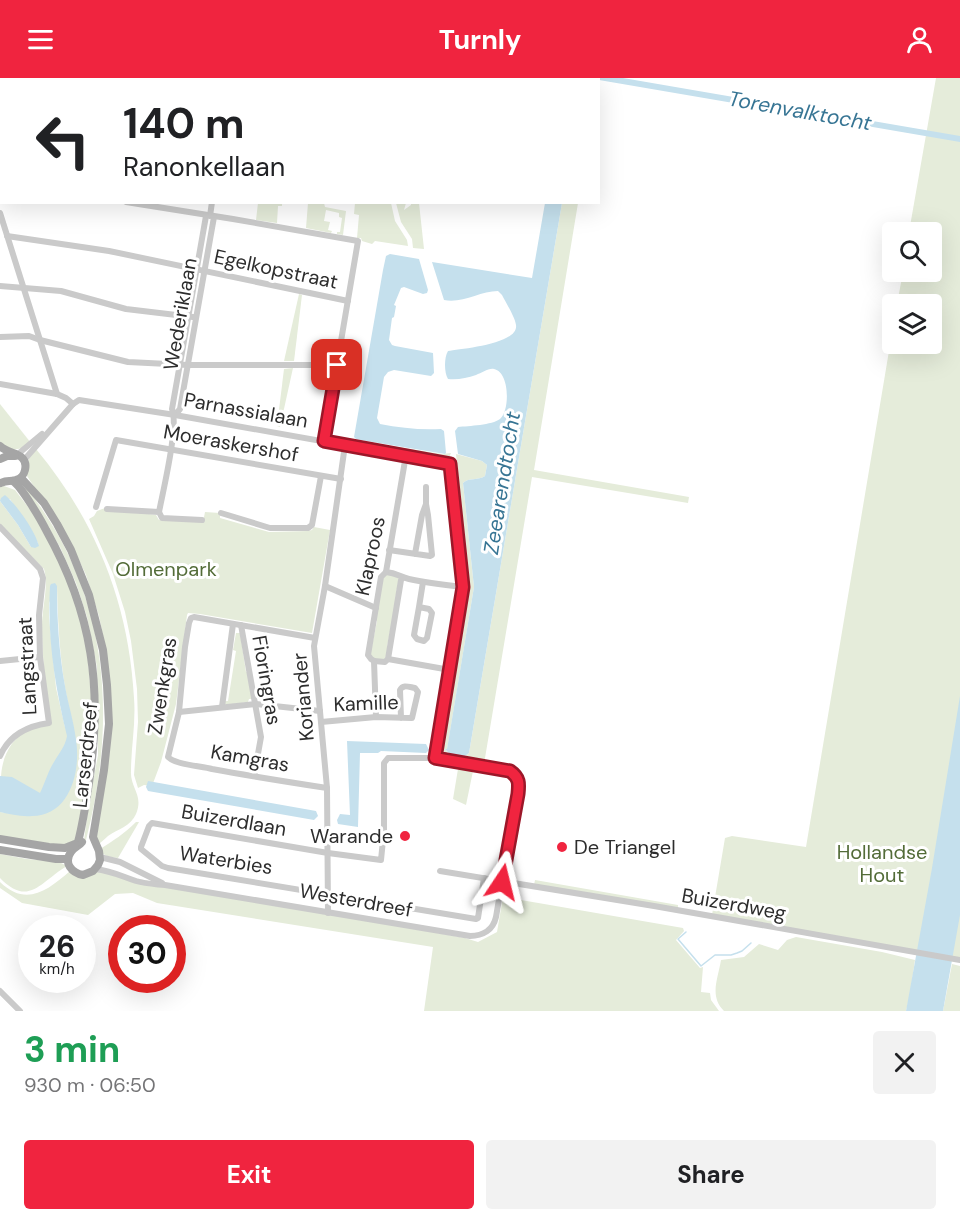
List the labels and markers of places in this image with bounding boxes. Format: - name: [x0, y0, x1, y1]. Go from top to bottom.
- pin: [311, 339, 362, 390]
- place label: Warande: [310, 823, 393, 849]
- marker: Warande: [398, 829, 412, 843]
- place label: De Triangel: [574, 834, 676, 860]
- marker: De Triangel: [555, 840, 569, 854]

